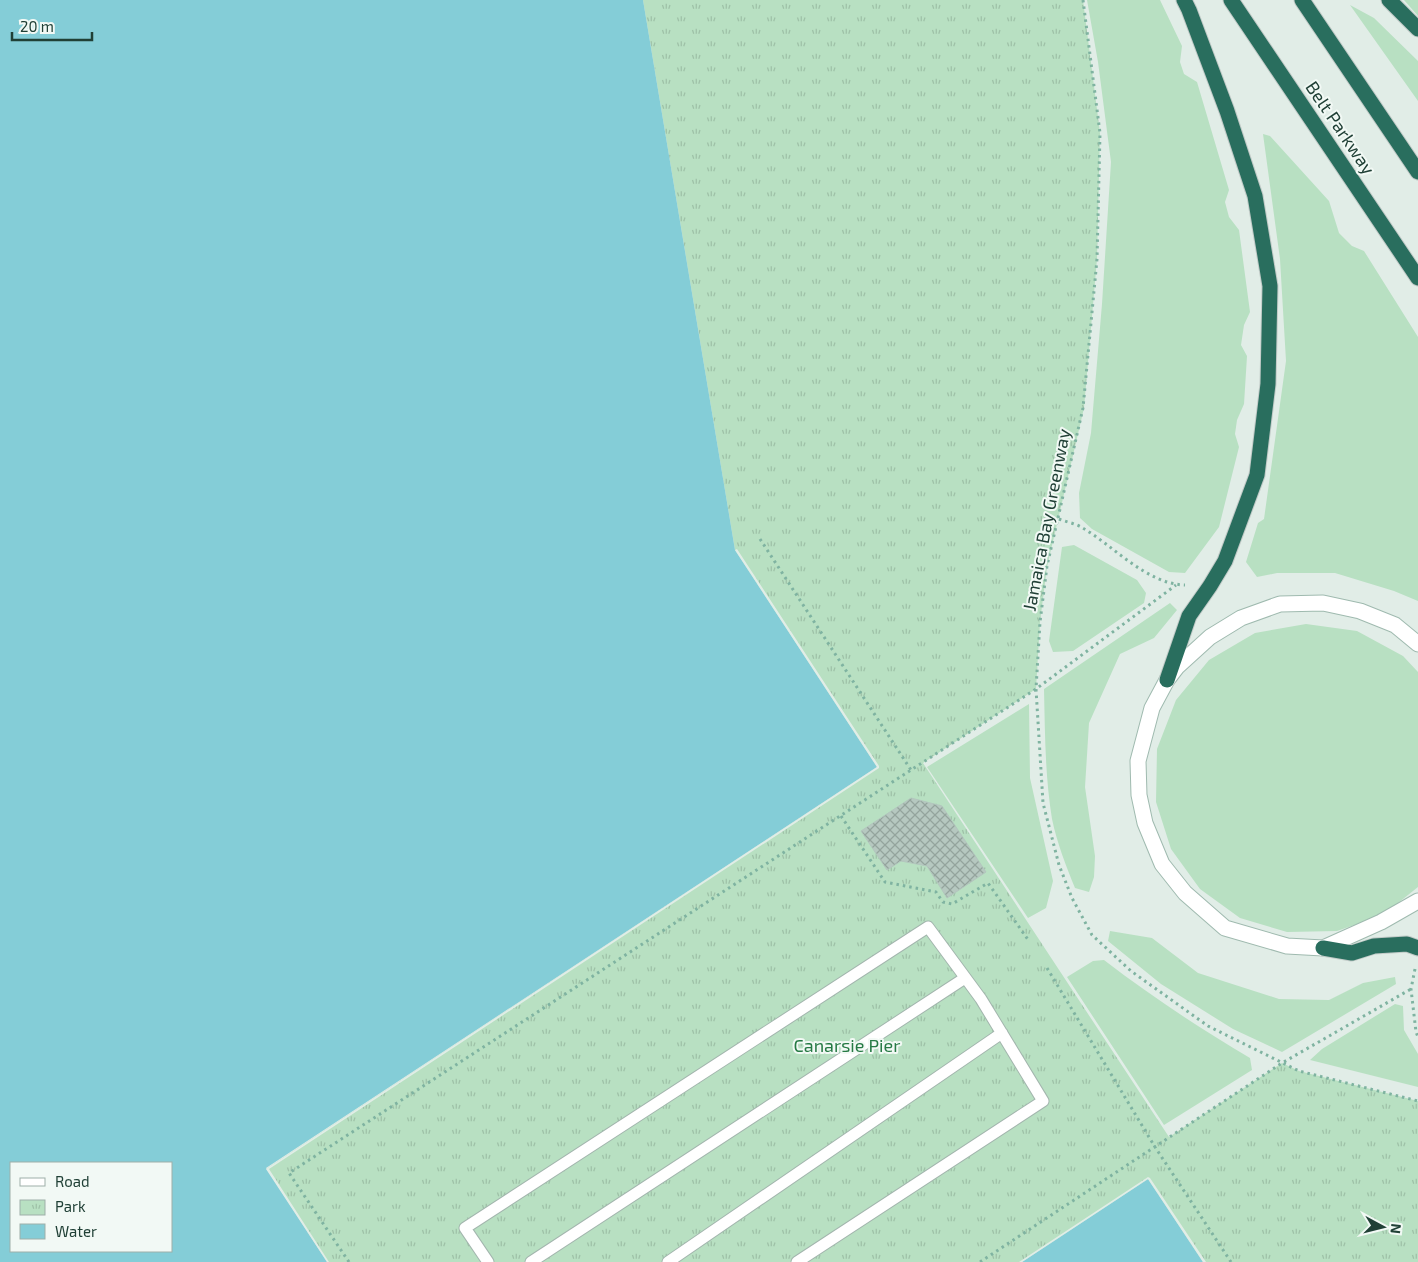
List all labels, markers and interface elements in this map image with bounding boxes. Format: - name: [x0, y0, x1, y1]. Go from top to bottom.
- scale bar: [12, 10, 92, 42]
- text: 20 m: [20, 17, 54, 35]
- street label: Belt Parkway: [1302, 77, 1380, 179]
- street label: Jamaica Bay Greenway: [1018, 426, 1075, 613]
- park label: Canarsie Pier: [794, 1034, 900, 1056]
- legend: [10, 1162, 172, 1252]
- text: Road: [55, 1172, 90, 1190]
- text: Park: [55, 1197, 86, 1215]
- north arrow: [1358, 1202, 1408, 1252]
- text: Water: [55, 1222, 97, 1240]
- text: N: [1387, 1223, 1405, 1235]

